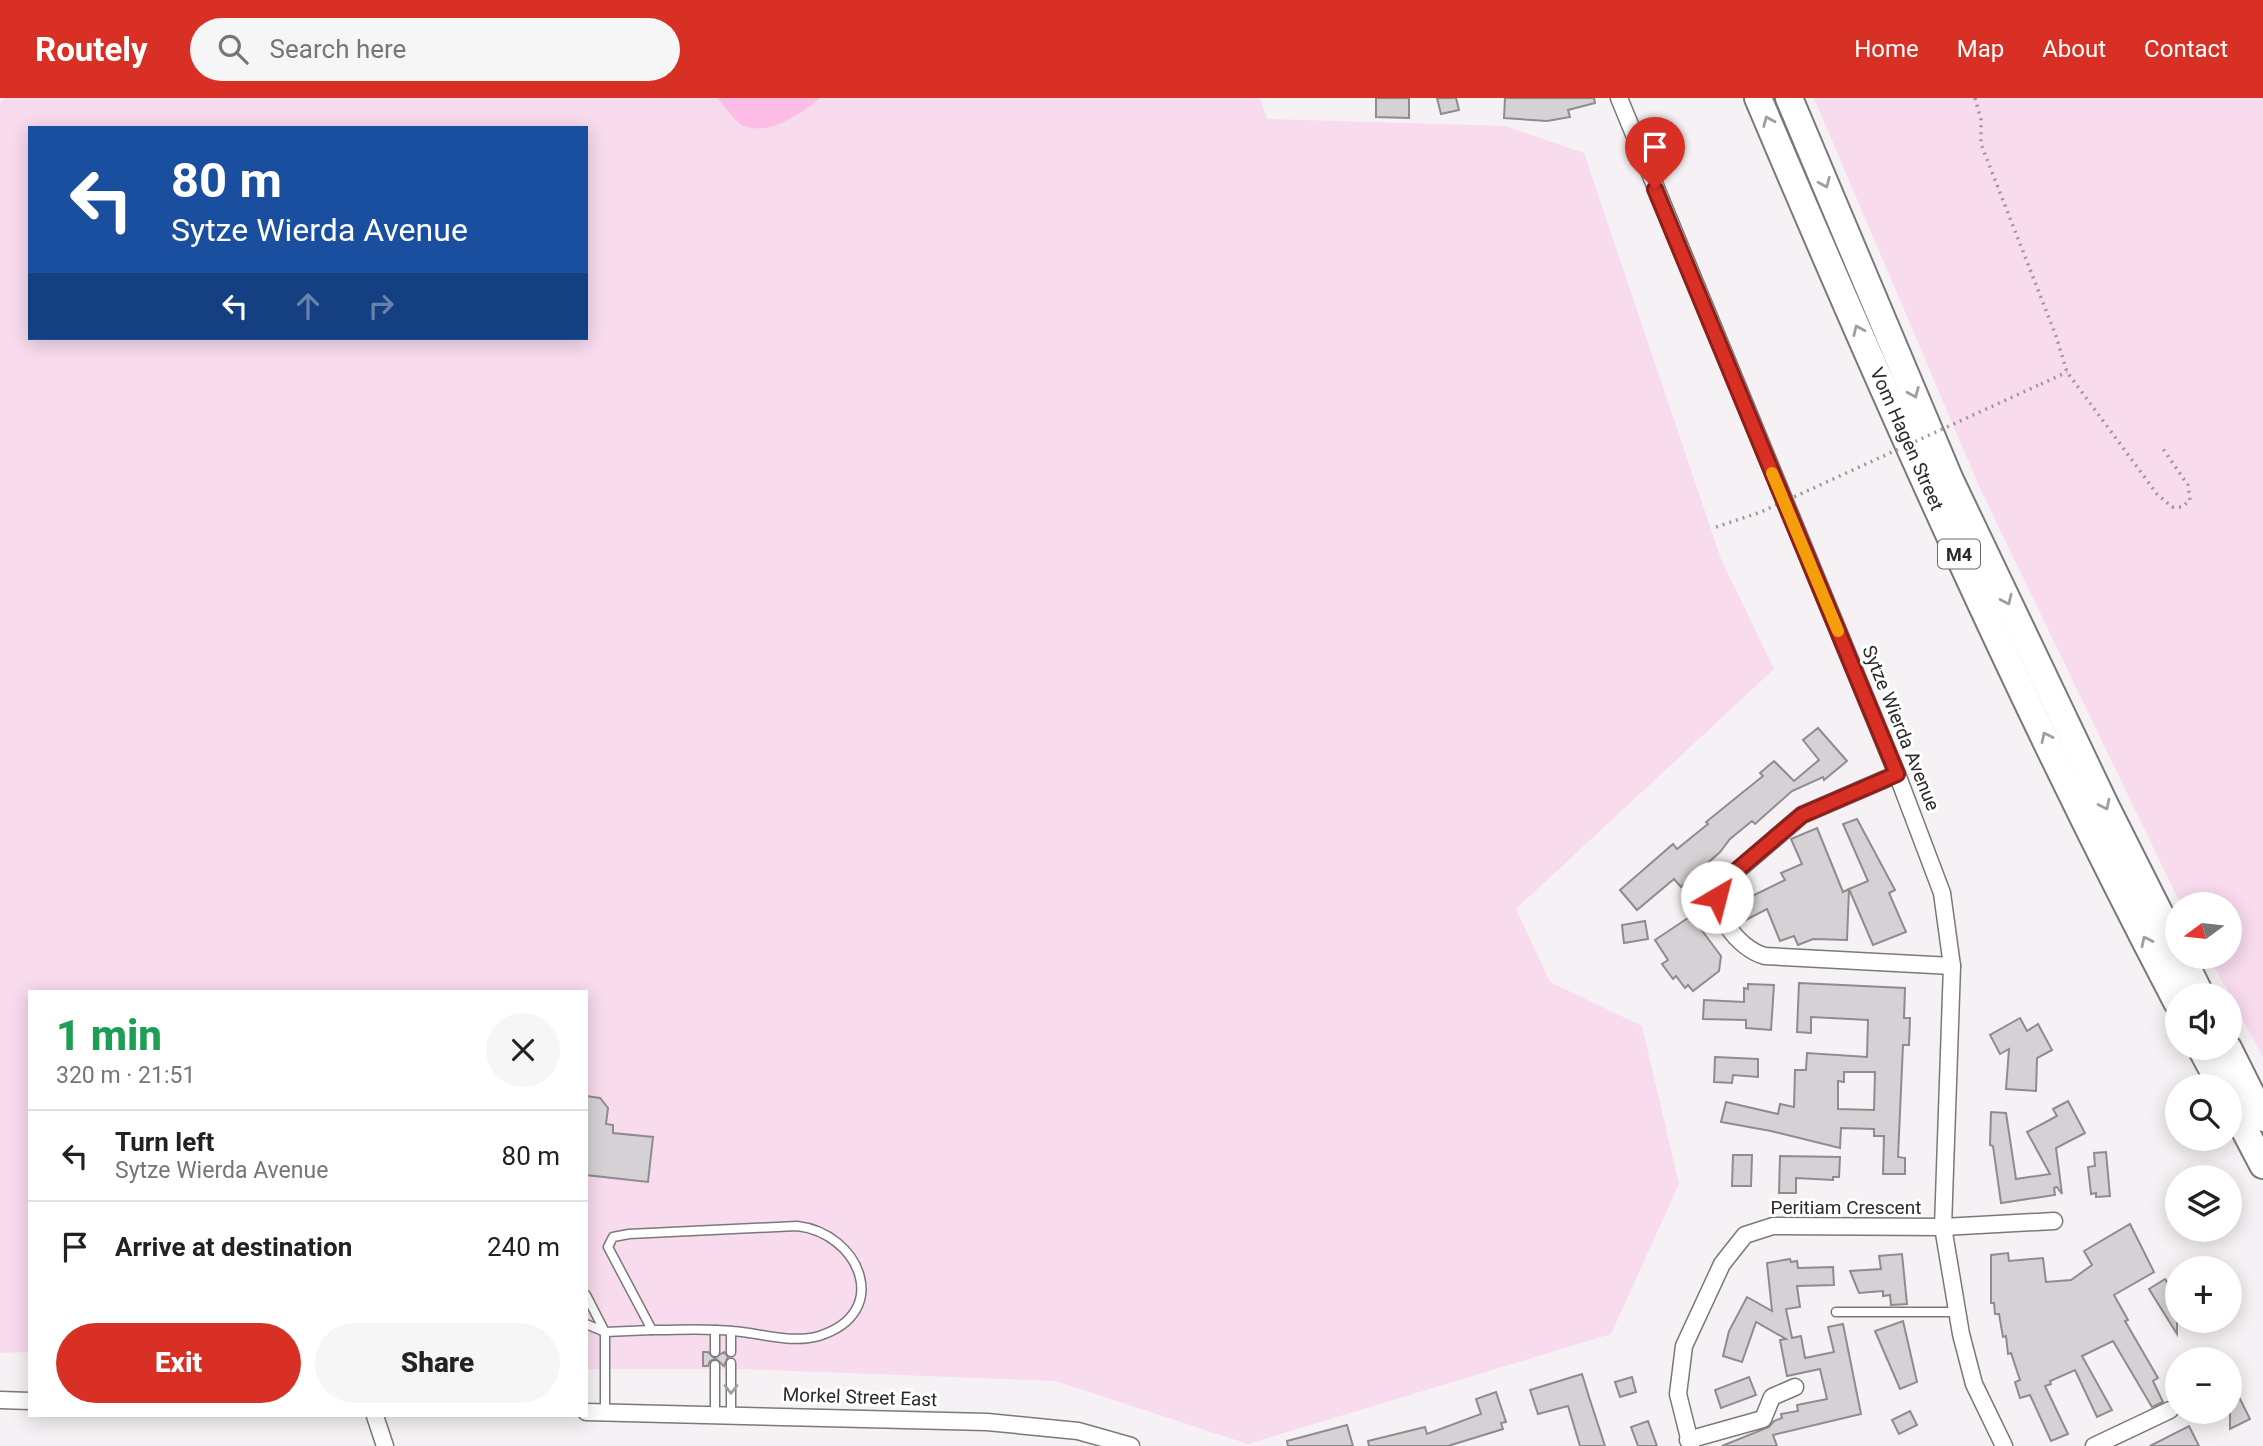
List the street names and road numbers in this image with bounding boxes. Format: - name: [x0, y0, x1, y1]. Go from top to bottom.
- street label: Vom Hagen Street: [1865, 364, 1949, 514]
- road number: M4: [1938, 540, 1980, 568]
- street label: Sytze Wierda Avenue: [1857, 642, 1945, 814]
- street label: Peritiam Crescent: [1771, 1196, 1921, 1219]
- street label: Morkel Street East: [782, 1383, 938, 1411]

